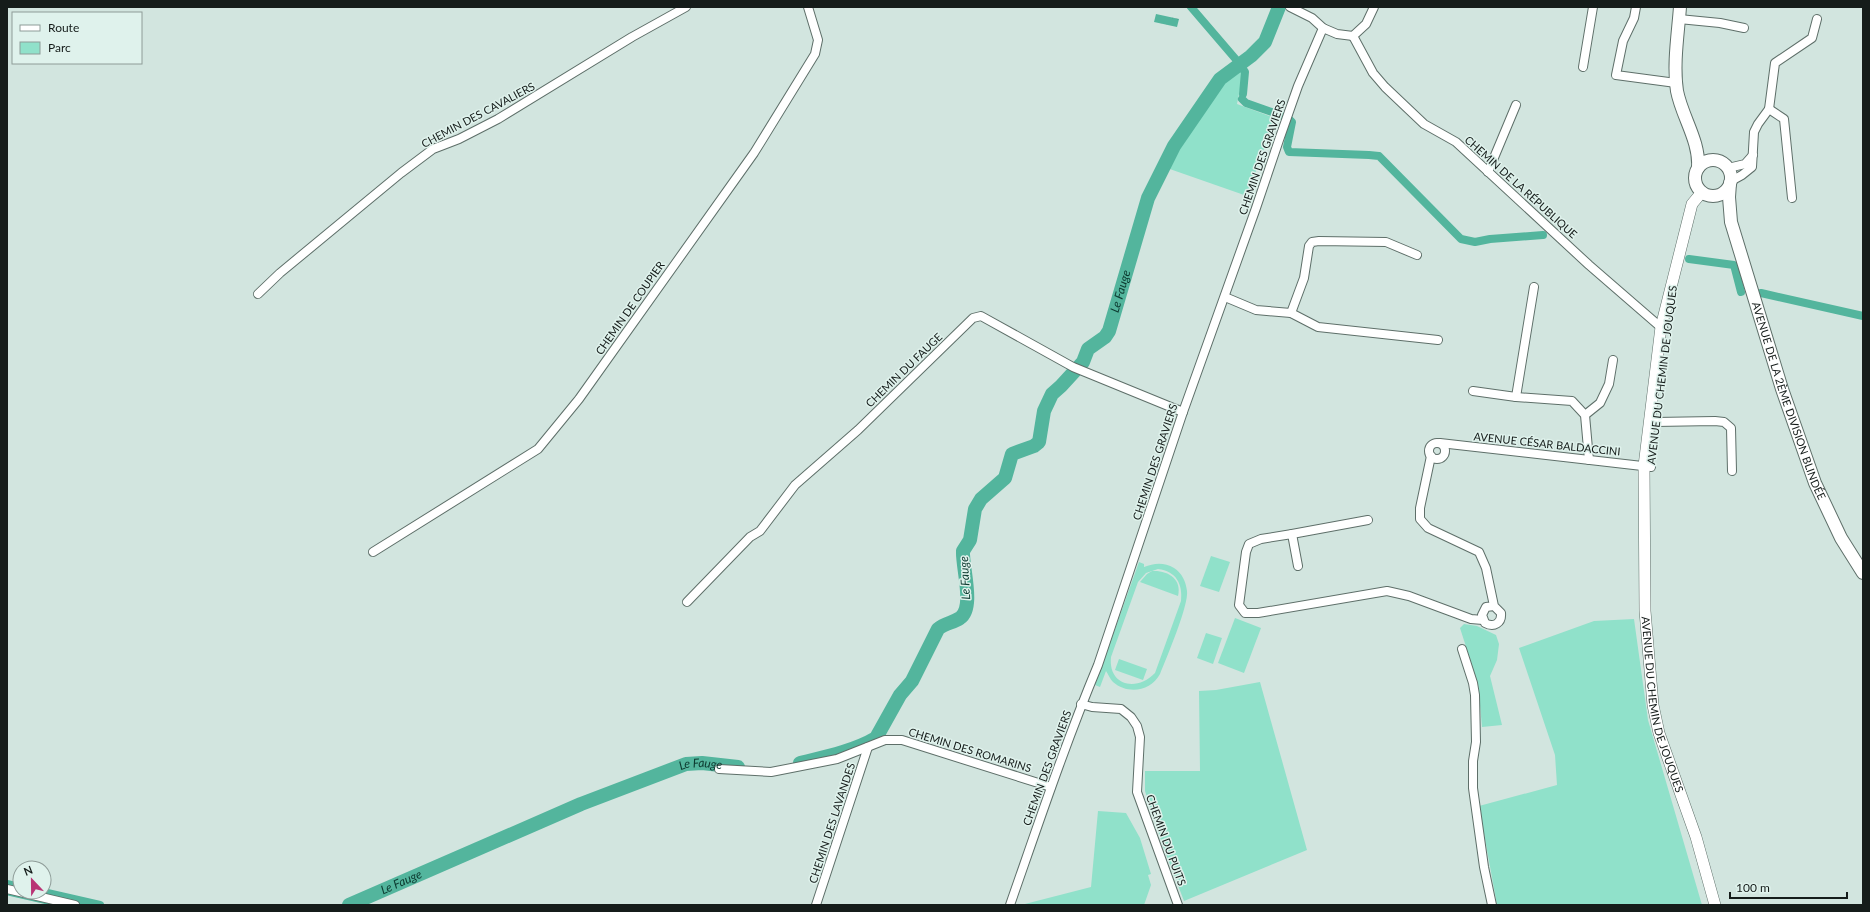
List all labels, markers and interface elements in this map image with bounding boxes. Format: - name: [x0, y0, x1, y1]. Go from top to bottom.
- legend: [12, 12, 142, 64]
- text: Route: [48, 20, 79, 35]
- text: Parc: [48, 40, 71, 55]
- street label: CHEMIN DES CAVALIERS: [419, 79, 537, 150]
- street label: CHEMIN DES GRAVIERS: [1236, 97, 1287, 216]
- street label: CHEMIN DE LA RÉPUBLIQUE: [1462, 133, 1580, 241]
- street label: CHEMIN DE COUPIER: [592, 258, 667, 357]
- water label: Le Fauge: [1107, 268, 1134, 314]
- street label: AVENUE DU CHEMIN DE JOUQUES: [1644, 285, 1679, 465]
- street label: AVENUE DE LA 2ÈME DIVISION BLINDÉE: [1750, 300, 1829, 502]
- street label: CHEMIN DU FAUGE: [863, 330, 945, 409]
- street label: CHEMIN DES GRAVIERS: [1130, 402, 1180, 522]
- street label: AVENUE CÉSAR BALDACCINI: [1473, 429, 1621, 458]
- water label: Le Fauge: [956, 556, 973, 600]
- street label: AVENUE DU CHEMIN DE JOUQUES: [1639, 616, 1687, 794]
- street label: CHEMIN DES GRAVIERS: [1020, 708, 1073, 827]
- street label: CHEMIN DES ROMARINS: [907, 725, 1033, 774]
- water label: Le Fauge: [677, 755, 723, 773]
- street label: CHEMIN DES LAVANDES: [806, 761, 857, 885]
- street label: CHEMIN DU PUITS: [1144, 792, 1189, 887]
- north arrow: [12, 860, 52, 900]
- text: N: [22, 863, 34, 878]
- water label: Le Fauge: [378, 866, 424, 897]
- scale bar: [1730, 874, 1847, 900]
- text: 100 m: [1736, 880, 1770, 895]

